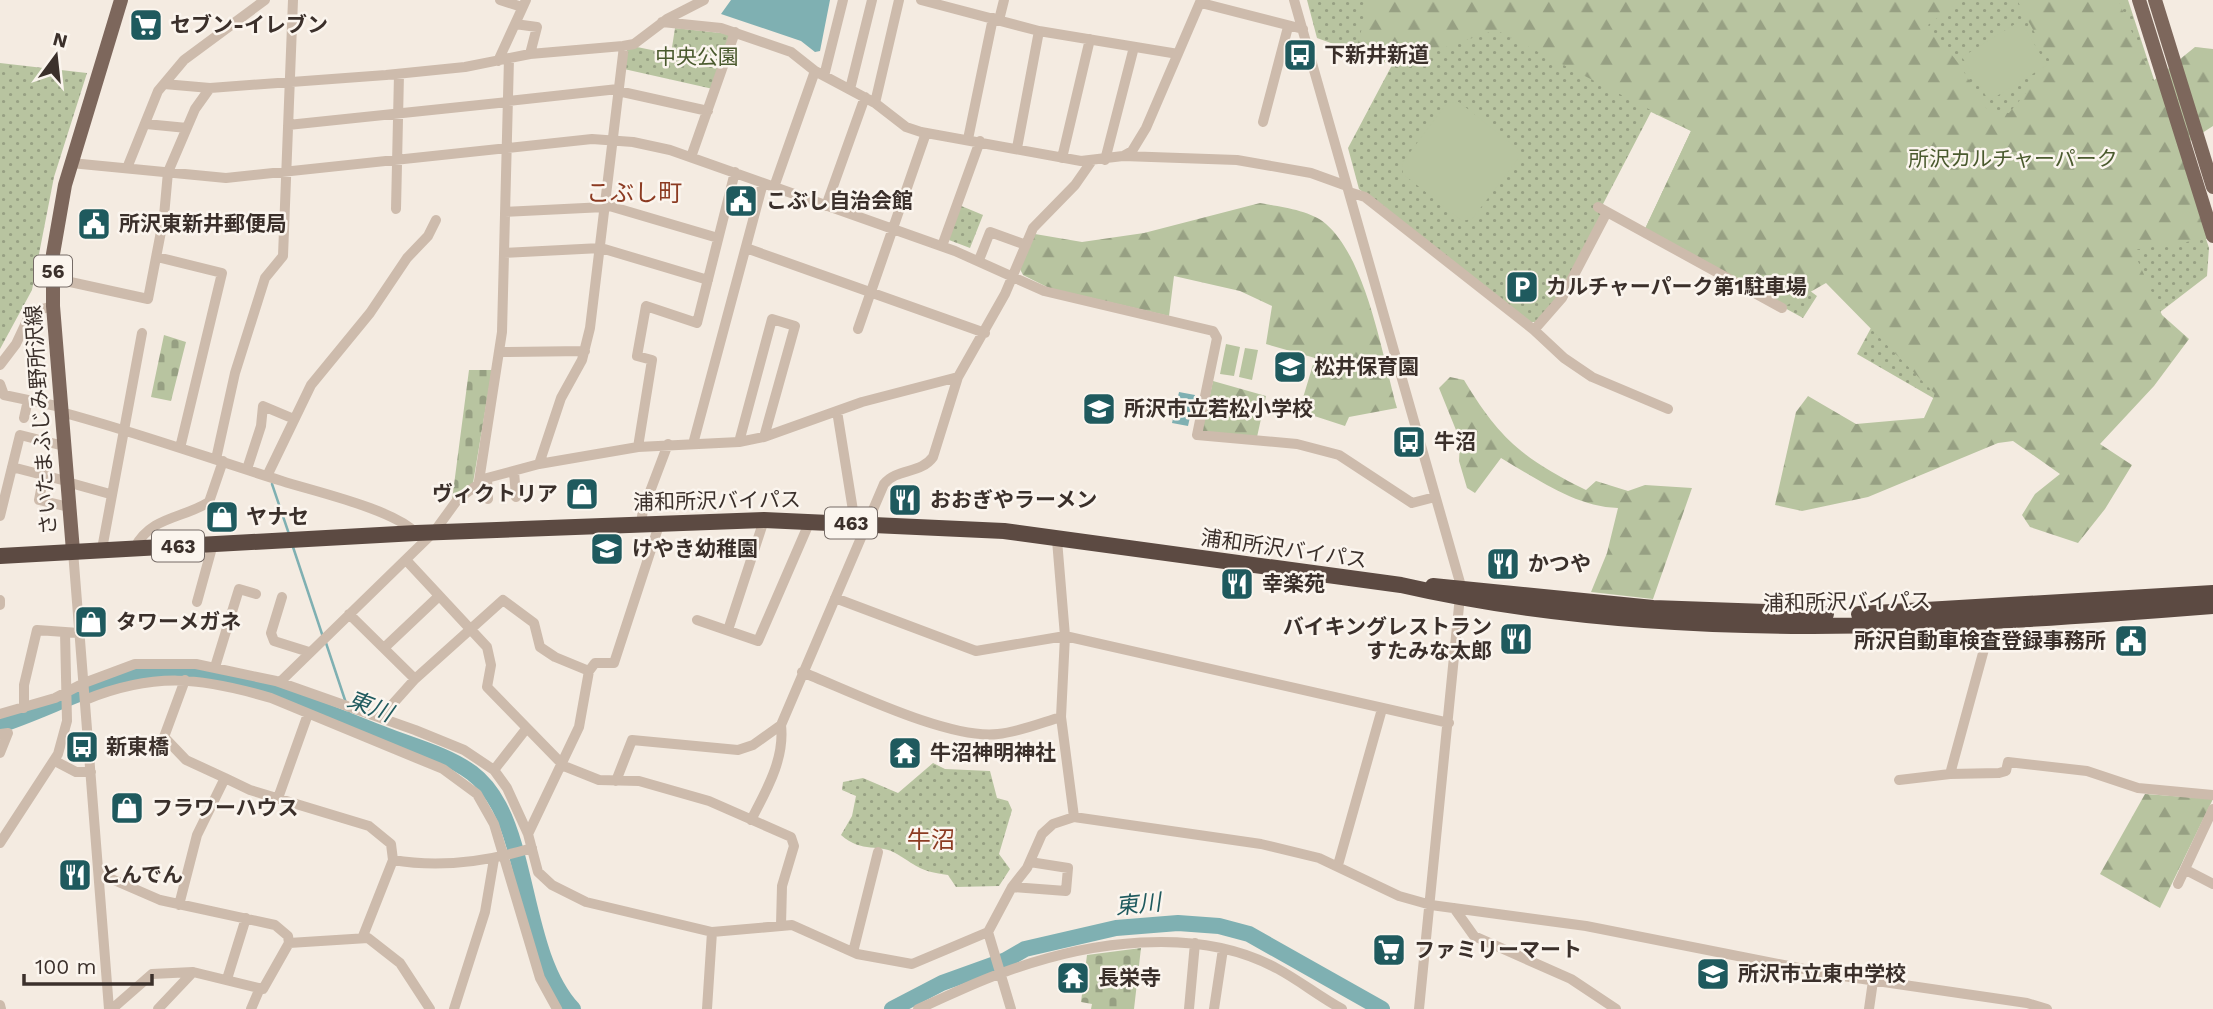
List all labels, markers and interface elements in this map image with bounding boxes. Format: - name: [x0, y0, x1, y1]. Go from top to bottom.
- supermarket icon: セブン-イレブン: [127, 6, 165, 44]
- place label: セブン-イレブン: [170, 12, 328, 37]
- north arrow: [21, 21, 91, 91]
- text: N: [50, 27, 70, 53]
- bus stop icon: 下新井新道: [1281, 36, 1319, 74]
- place label: 下新井新道: [1324, 42, 1429, 67]
- park label: 中央公園: [655, 44, 739, 69]
- park label: 所沢カルチャーパーク: [1908, 146, 2118, 171]
- district label: こぶし町: [586, 179, 682, 207]
- public building icon: こぶし自治会館: [722, 182, 760, 220]
- place label: こぶし自治会館: [766, 188, 913, 213]
- public building icon: 所沢東新井郵便局: [75, 205, 113, 243]
- place label: 所沢東新井郵便局: [119, 211, 287, 236]
- road number: 56: [34, 256, 72, 286]
- parking icon: カルチャーパーク第1駐車場: [1503, 268, 1541, 306]
- place label: カルチャーパーク第1駐車場: [1546, 274, 1807, 299]
- street label: さいたまふじみ野所沢線: [20, 304, 61, 536]
- school or university icon: 松井保育園: [1271, 348, 1309, 386]
- place label: 松井保育園: [1314, 354, 1419, 379]
- school or university icon: 所沢市立若松小学校: [1080, 390, 1118, 428]
- place label: 所沢市立若松小学校: [1124, 396, 1313, 421]
- bus stop icon: 牛沼: [1390, 423, 1428, 461]
- place label: 牛沼: [1434, 429, 1476, 454]
- shop icon: ヴィクトリア: [563, 475, 601, 513]
- place label: ヴィクトリア: [432, 481, 558, 506]
- restaurant icon: おおぎやラーメン: [886, 481, 924, 519]
- street label: 浦和所沢バイパス: [633, 487, 801, 514]
- place label: おおぎやラーメン: [930, 487, 1097, 512]
- shop icon: ヤナセ: [203, 498, 241, 536]
- place label: ヤナセ: [246, 504, 309, 529]
- road number: 463: [825, 508, 877, 538]
- street label: 浦和所沢バイパス: [1199, 524, 1369, 573]
- road number: 463: [152, 530, 204, 562]
- school or university icon: けやき幼稚園: [588, 530, 626, 568]
- place label: けやき幼稚園: [632, 536, 758, 561]
- restaurant icon: かつや: [1484, 545, 1522, 583]
- place label: かつや: [1528, 551, 1591, 576]
- restaurant icon: 幸楽苑: [1218, 565, 1256, 603]
- place label: 幸楽苑: [1262, 571, 1325, 596]
- street label: 浦和所沢バイパス: [1763, 588, 1931, 615]
- shop icon: タワーメガネ: [72, 603, 110, 641]
- place label: タワーメガネ: [116, 609, 241, 634]
- place label: バイキングレストラン すたみな太郎: [1283, 614, 1492, 663]
- restaurant icon: バイキングレストラン すたみな太郎: [1497, 620, 1535, 658]
- public building icon: 所沢自動車検査登録事務所: [2112, 622, 2150, 660]
- place label: 所沢自動車検査登録事務所: [1854, 628, 2106, 653]
- water label: 東川: [344, 686, 399, 728]
- bus stop icon: 新東橋: [63, 728, 101, 766]
- place label: 新東橋: [106, 734, 169, 759]
- temple icon: 牛沼神明神社: [886, 734, 924, 772]
- place label: 牛沼神明神社: [930, 740, 1056, 765]
- shop icon: フラワーハウス: [108, 789, 146, 827]
- place label: フラワーハウス: [152, 795, 299, 820]
- district label: 牛沼: [907, 826, 955, 854]
- restaurant icon: とんでん: [56, 856, 94, 894]
- place label: とんでん: [100, 862, 183, 887]
- water label: 東川: [1114, 888, 1165, 920]
- supermarket icon: ファミリーマート: [1370, 931, 1408, 969]
- place label: ファミリーマート: [1414, 937, 1582, 962]
- scale bar: [24, 942, 152, 986]
- text: 100 m: [35, 954, 97, 979]
- school or university icon: 所沢市立東中学校: [1694, 955, 1732, 993]
- temple icon: 長栄寺: [1054, 959, 1092, 997]
- place label: 所沢市立東中学校: [1738, 961, 1906, 986]
- place label: 長栄寺: [1098, 965, 1161, 990]

